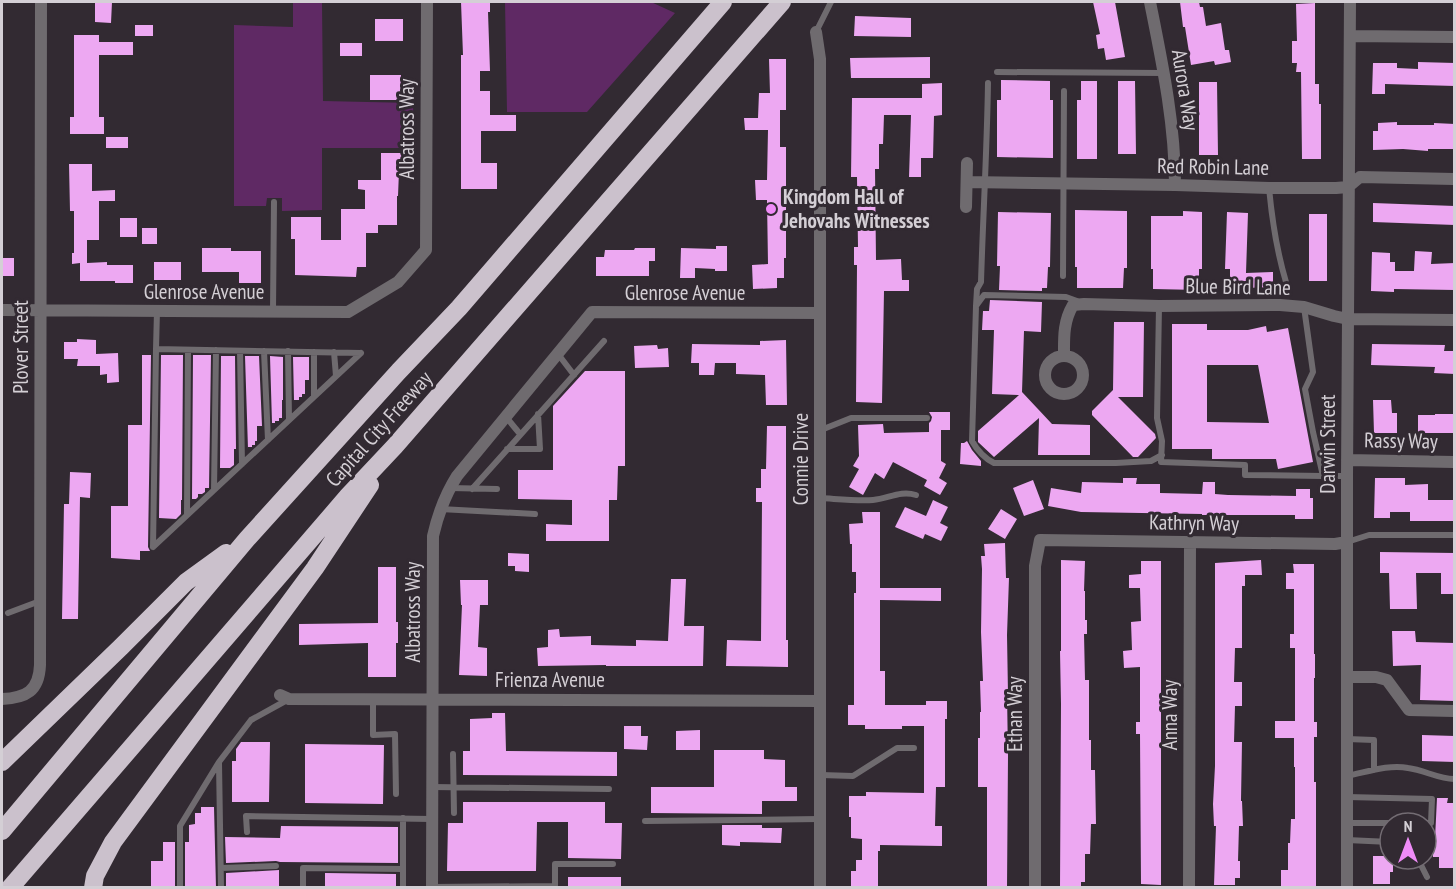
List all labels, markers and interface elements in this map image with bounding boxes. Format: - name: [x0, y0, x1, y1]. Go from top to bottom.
- street label: Aurora Way: [1166, 47, 1205, 133]
- street label: Albatross Way: [393, 78, 420, 179]
- street label: Red Robin Lane: [1157, 152, 1269, 181]
- place label: Kingdom Hall of Jehovahs Witnesses: [782, 183, 930, 234]
- marker: Kingdom Hall of Jehovahs Witnesses: [764, 202, 778, 216]
- street label: Blue Bird Lane: [1185, 272, 1291, 301]
- street label: Glenrose Avenue: [144, 278, 264, 305]
- street label: Glenrose Avenue: [625, 279, 745, 306]
- street label: Plover Street: [7, 300, 34, 394]
- street label: Capital City Freeway: [320, 365, 438, 492]
- street label: Darwin Street: [1314, 394, 1341, 494]
- street label: Connie Drive: [787, 413, 814, 505]
- street label: Rassy Way: [1364, 426, 1438, 455]
- street label: Kathryn Way: [1149, 508, 1239, 537]
- street label: Albatross Way: [399, 561, 426, 662]
- street label: Frienza Avenue: [495, 666, 605, 693]
- street label: Ethan Way: [1001, 676, 1028, 752]
- street label: Anna Way: [1156, 680, 1183, 750]
- north arrow: [1378, 811, 1438, 871]
- text: N: [1404, 816, 1412, 836]

